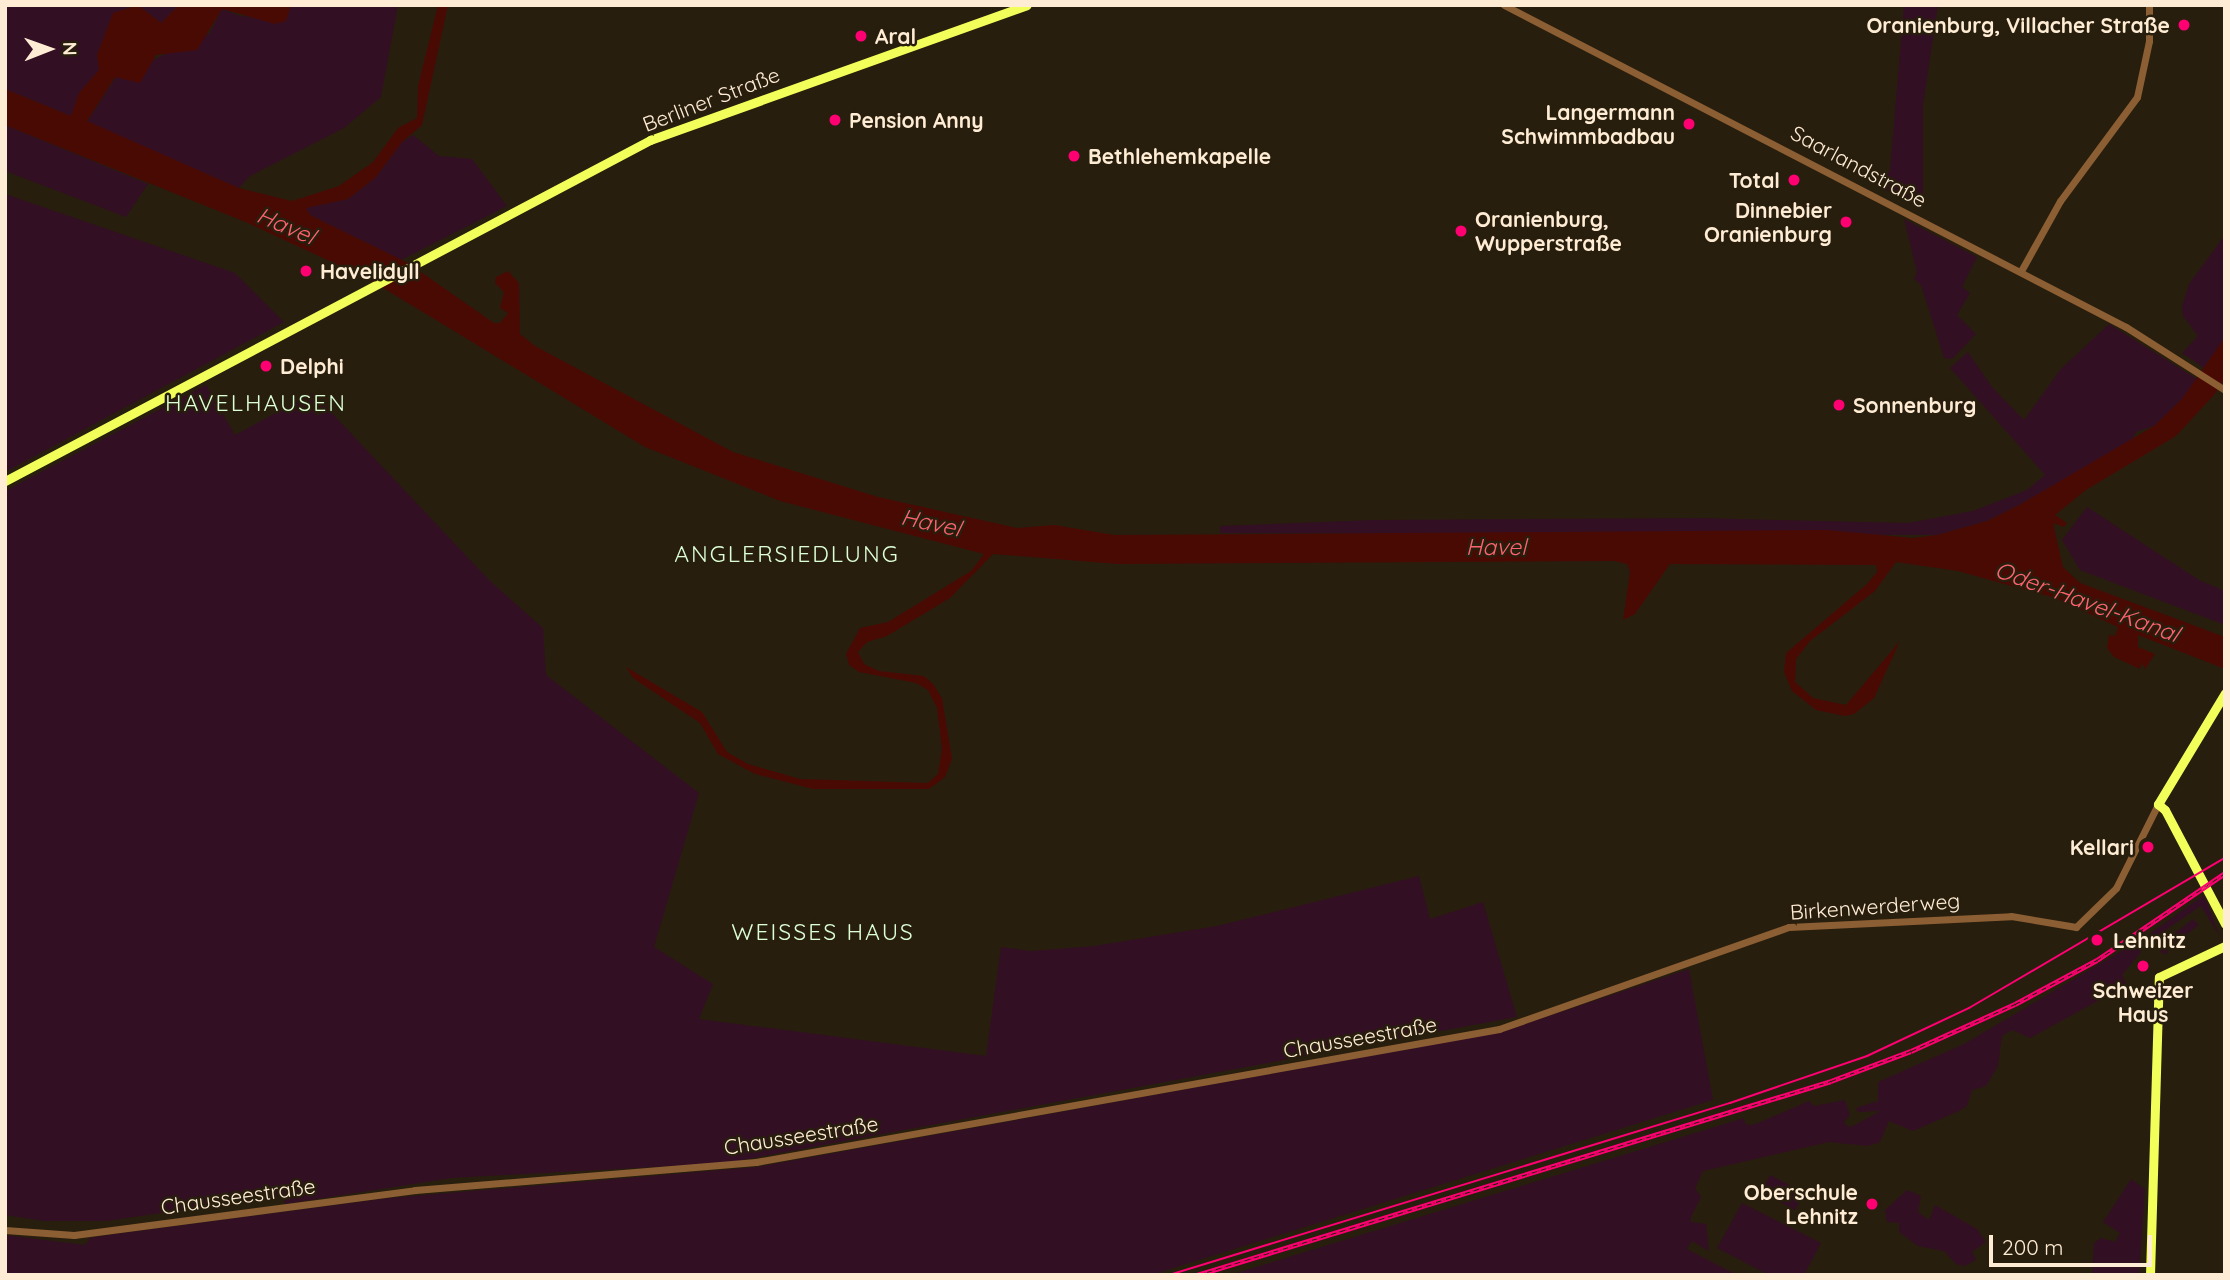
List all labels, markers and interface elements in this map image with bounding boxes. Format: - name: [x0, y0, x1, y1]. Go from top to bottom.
- place label: Oranienburg, Villacher Straße: [1866, 12, 2170, 38]
- north arrow: [14, 14, 84, 84]
- marker: Oranienburg, Villacher Straße: [2176, 17, 2192, 33]
- place label: Aral: [875, 23, 916, 49]
- marker: Aral: [853, 28, 869, 44]
- text: N: [58, 41, 82, 56]
- street label: Berliner Straße: [639, 61, 783, 137]
- place label: Langermann Schwimmbadbau: [1501, 99, 1675, 149]
- place label: Pension Anny: [849, 107, 984, 133]
- marker: Pension Anny: [827, 112, 843, 128]
- marker: Langermann Schwimmbadbau: [1681, 116, 1697, 132]
- street label: Saarlandstraße: [1787, 120, 1931, 212]
- place label: Bethlehemkapelle: [1088, 143, 1271, 169]
- marker: Bethlehemkapelle: [1066, 148, 1082, 164]
- place label: Total: [1729, 167, 1780, 193]
- marker: Total: [1786, 172, 1802, 188]
- place label: Dinnebier Oranienburg: [1704, 197, 1832, 247]
- water label: Havel: [253, 201, 319, 251]
- place label: Oranienburg, Wupperstraße: [1475, 206, 1622, 256]
- marker: Dinnebier Oranienburg: [1838, 214, 1854, 230]
- marker: Oranienburg, Wupperstraße: [1453, 223, 1469, 239]
- place label: Havelidyll: [320, 258, 420, 284]
- marker: Havelidyll: [298, 263, 314, 279]
- place label: Delphi: [280, 353, 344, 379]
- marker: Delphi: [258, 358, 274, 374]
- district label: HAVELHAUSEN: [166, 389, 346, 417]
- place label: Sonnenburg: [1853, 392, 1976, 418]
- marker: Sonnenburg: [1831, 397, 1847, 413]
- water label: Havel: [899, 503, 963, 543]
- water label: Havel: [1466, 533, 1526, 561]
- district label: ANGLERSIEDLUNG: [676, 540, 898, 568]
- water label: Oder-Havel-Kanal: [1991, 556, 2183, 648]
- place label: Kellari: [2070, 834, 2134, 860]
- marker: Kellari: [2140, 839, 2156, 855]
- street label: Birkenwerderweg: [1789, 887, 1961, 925]
- district label: WEISSES HAUS: [733, 918, 913, 946]
- place label: Lehnitz: [2113, 927, 2186, 953]
- marker: Lehnitz: [2087, 930, 2107, 950]
- marker: Schweizer Haus: [2135, 958, 2151, 974]
- place label: Schweizer Haus: [2093, 977, 2193, 1027]
- street label: Chausseestraße: [1281, 1011, 1439, 1063]
- street label: Chausseestraße: [722, 1110, 880, 1160]
- street label: Chausseestraße: [159, 1173, 317, 1219]
- place label: Oberschule Lehnitz: [1744, 1179, 1858, 1229]
- marker: Oberschule Lehnitz: [1864, 1196, 1880, 1212]
- scale bar: [1992, 1220, 2155, 1264]
- text: 200 m: [2002, 1234, 2064, 1260]

